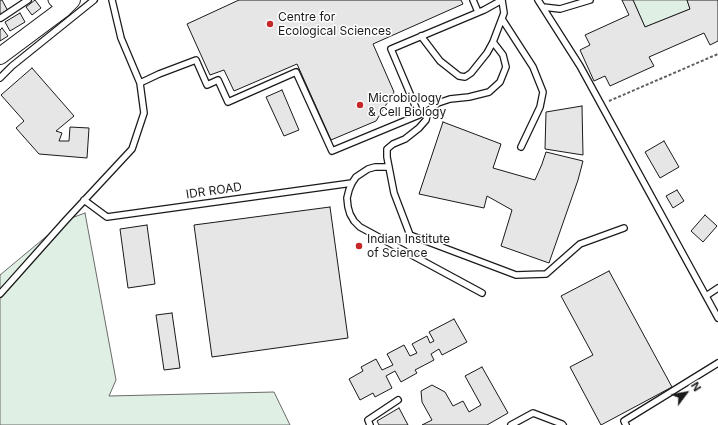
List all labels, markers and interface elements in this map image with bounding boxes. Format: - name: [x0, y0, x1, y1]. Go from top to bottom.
- place label: Centre for Ecological Sciences: [278, 10, 391, 38]
- marker: Centre for Ecological Sciences: [265, 19, 275, 29]
- place label: Microbiology & Cell Biology: [368, 91, 446, 119]
- marker: Microbiology & Cell Biology: [355, 100, 365, 110]
- street label: IDR ROAD: [185, 180, 243, 202]
- place label: Indian Institute of Science: [367, 232, 450, 260]
- marker: Indian Institute of Science: [354, 241, 364, 251]
- north arrow: [666, 373, 706, 413]
- text: N: [688, 379, 704, 394]

